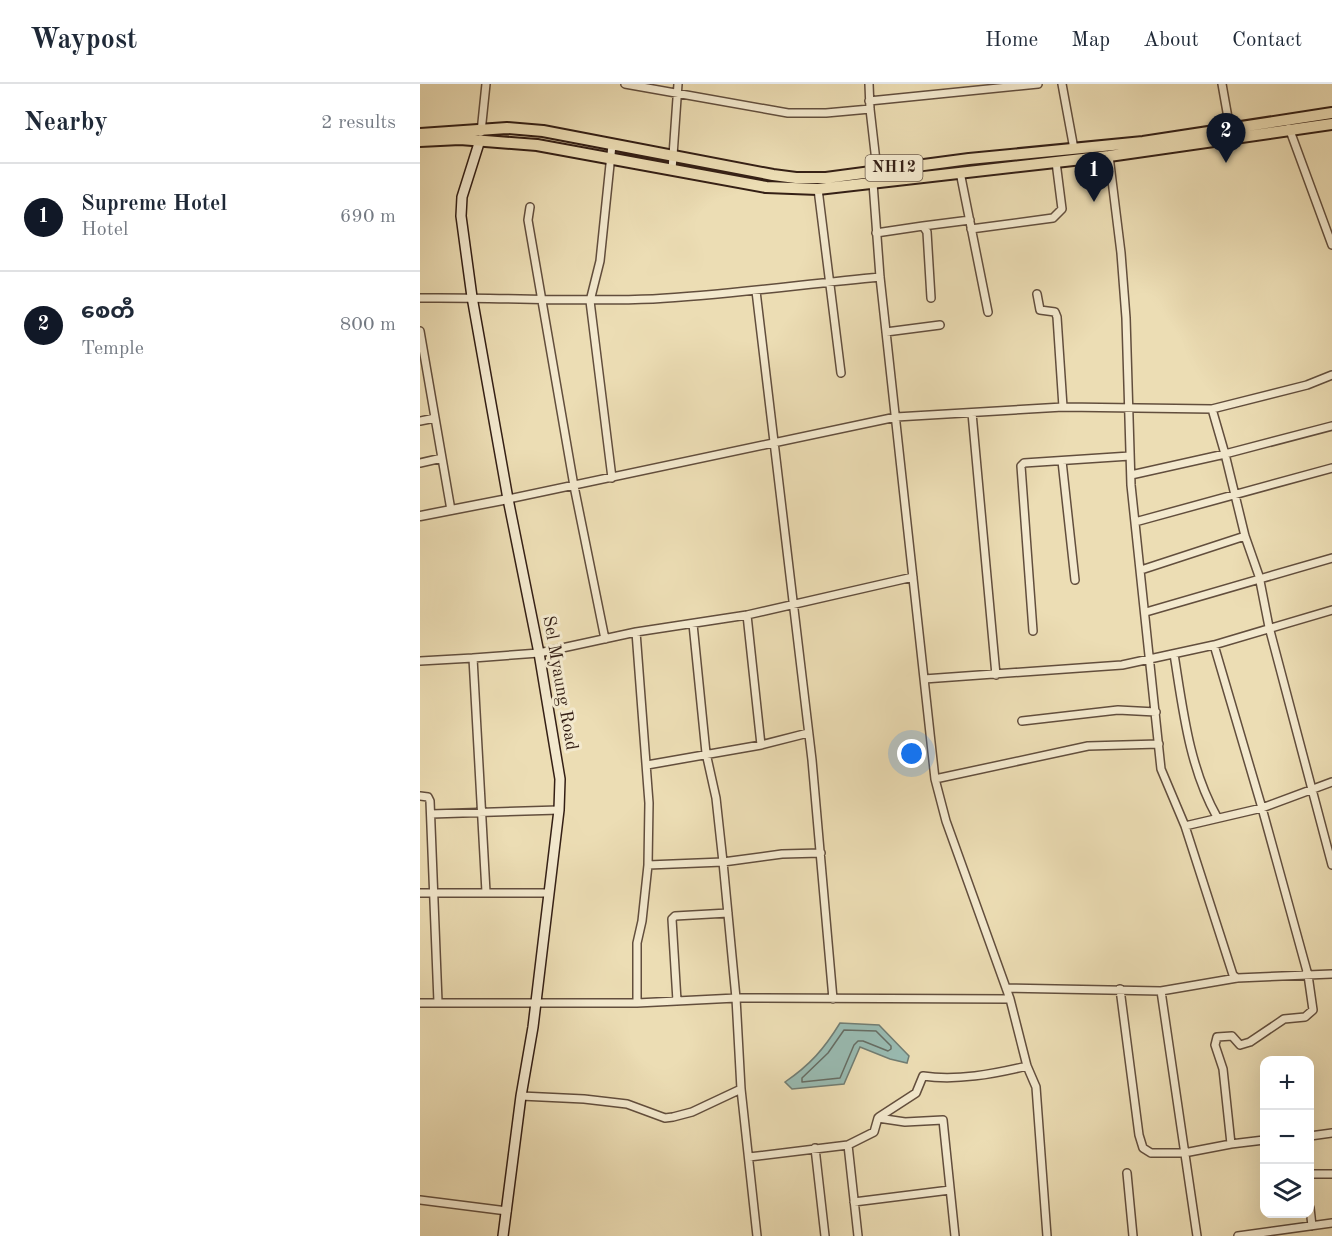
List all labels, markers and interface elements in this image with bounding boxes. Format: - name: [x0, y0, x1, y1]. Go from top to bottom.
- text: Waypost: [30, 27, 137, 55]
- text: Home: [985, 30, 1038, 51]
- text: Map: [1071, 30, 1110, 51]
- text: About: [1143, 30, 1199, 51]
- text: Contact: [1232, 30, 1302, 51]
- text: Nearby: [24, 110, 108, 136]
- text: 2 results: [321, 113, 396, 133]
- pin: 2: [1206, 113, 1246, 163]
- pin: 1: [1074, 152, 1114, 202]
- road number: NH12: [866, 155, 922, 181]
- text: Supreme Hotel: [81, 193, 227, 215]
- text: 1: [38, 207, 49, 227]
- text: 690 m: [340, 207, 396, 227]
- text: Hotel: [81, 220, 128, 240]
- text: စေတီ: [81, 301, 135, 323]
- text: 2: [38, 315, 49, 335]
- text: 800 m: [340, 315, 396, 335]
- text: Temple: [81, 339, 144, 359]
- street label: Sel Myaung Road: [539, 614, 581, 752]
- your location: [897, 739, 926, 768]
- map controls: [1260, 1056, 1314, 1218]
- button: +: [1260, 1056, 1314, 1110]
- button: −: [1260, 1110, 1314, 1164]
- button: layers: [1260, 1164, 1314, 1218]

